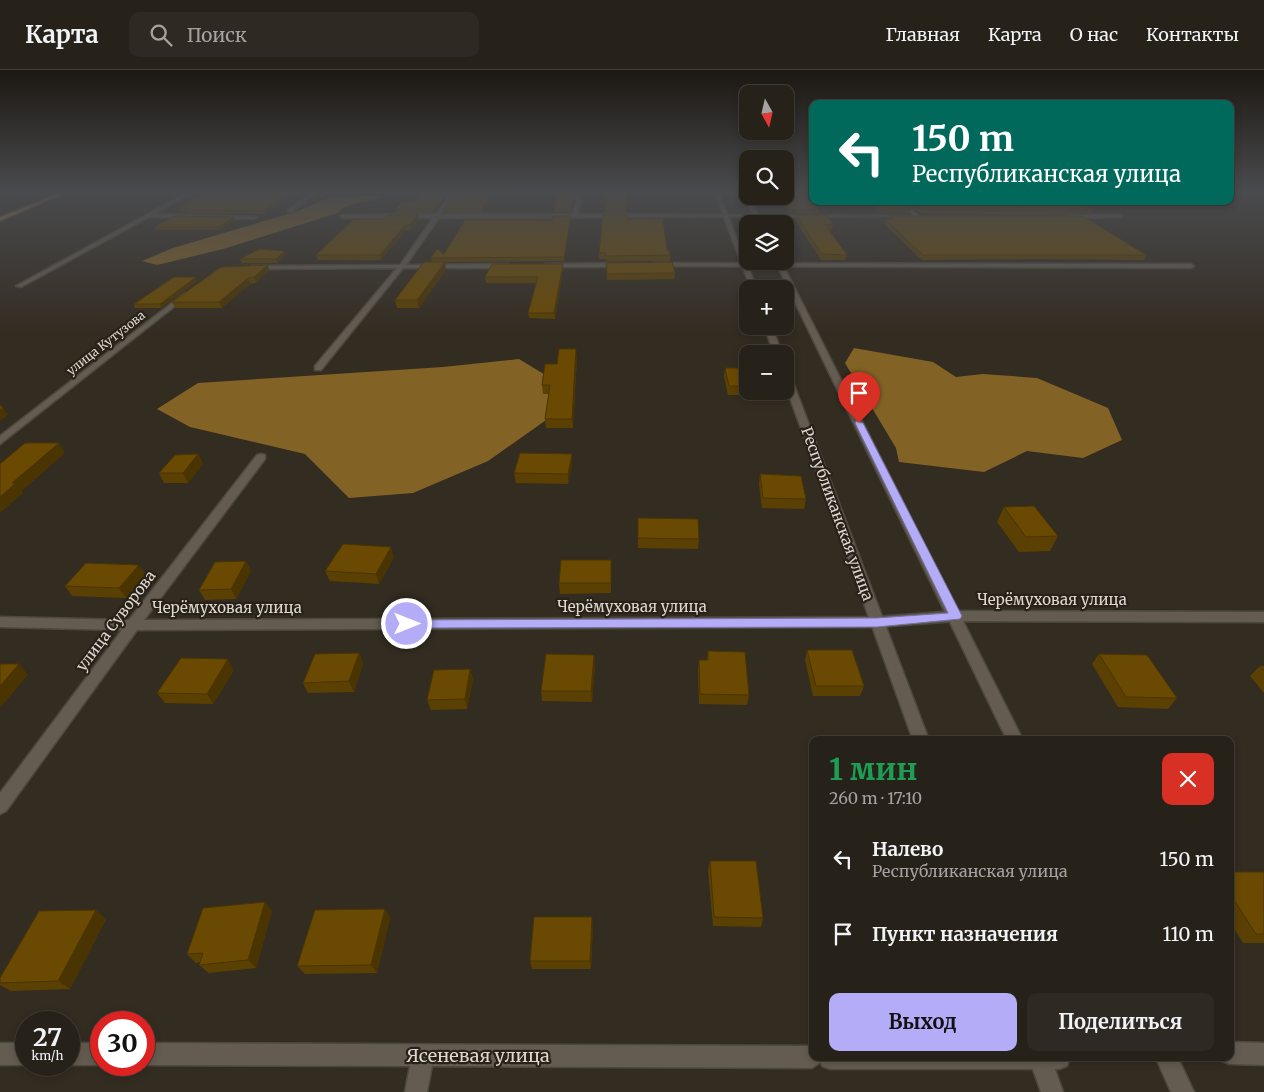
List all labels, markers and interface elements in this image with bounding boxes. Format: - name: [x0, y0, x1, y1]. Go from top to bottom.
- search box: [129, 12, 479, 57]
- text: Карта: [25, 19, 99, 50]
- icon: search: [147, 21, 175, 49]
- text: Поиск: [187, 23, 247, 47]
- text: Главная: [885, 23, 960, 46]
- text: Карта: [988, 23, 1042, 46]
- text: О нас: [1070, 23, 1118, 46]
- text: Контакты: [1146, 23, 1239, 46]
- north arrow: [739, 85, 794, 140]
- map controls: [739, 85, 794, 400]
- text: 150 m: [912, 117, 1014, 161]
- icon: left: [829, 120, 894, 185]
- button: search: [739, 150, 794, 205]
- text: Республиканская улица: [912, 160, 1181, 188]
- button: layers: [739, 215, 794, 270]
- button: +: [739, 280, 794, 335]
- street label: улица Кутузова: [63, 307, 148, 378]
- button: −: [739, 345, 794, 400]
- pin: [838, 372, 880, 423]
- icon: arrive: [845, 379, 873, 407]
- street label: Республиканская улица: [797, 424, 878, 603]
- street label: улица Суворова: [72, 567, 160, 675]
- street label: Черёмуховая улица: [977, 590, 1127, 609]
- position arrow: [380, 597, 432, 649]
- street label: Черёмуховая улица: [557, 597, 707, 616]
- street label: Черёмуховая улица: [152, 598, 302, 617]
- text: 1 мин: [829, 750, 917, 788]
- button: close: [1162, 753, 1214, 805]
- text: 260 m · 17:10: [829, 788, 922, 808]
- text: Налево: [872, 837, 943, 861]
- icon: left: [829, 845, 857, 873]
- text: 150 m: [1160, 847, 1214, 871]
- text: Республиканская улица: [872, 861, 1068, 881]
- icon: arrive: [829, 920, 857, 948]
- text: Пункт назначения: [872, 922, 1058, 946]
- text: 110 m: [1163, 922, 1214, 946]
- button: Выход: [829, 993, 1017, 1051]
- button: Поделиться: [1027, 993, 1214, 1051]
- speed limit sign: 30: [90, 1011, 155, 1076]
- text: 27: [33, 1021, 62, 1053]
- street label: Ясеневая улица: [406, 1044, 550, 1067]
- text: km/h: [32, 1048, 63, 1063]

